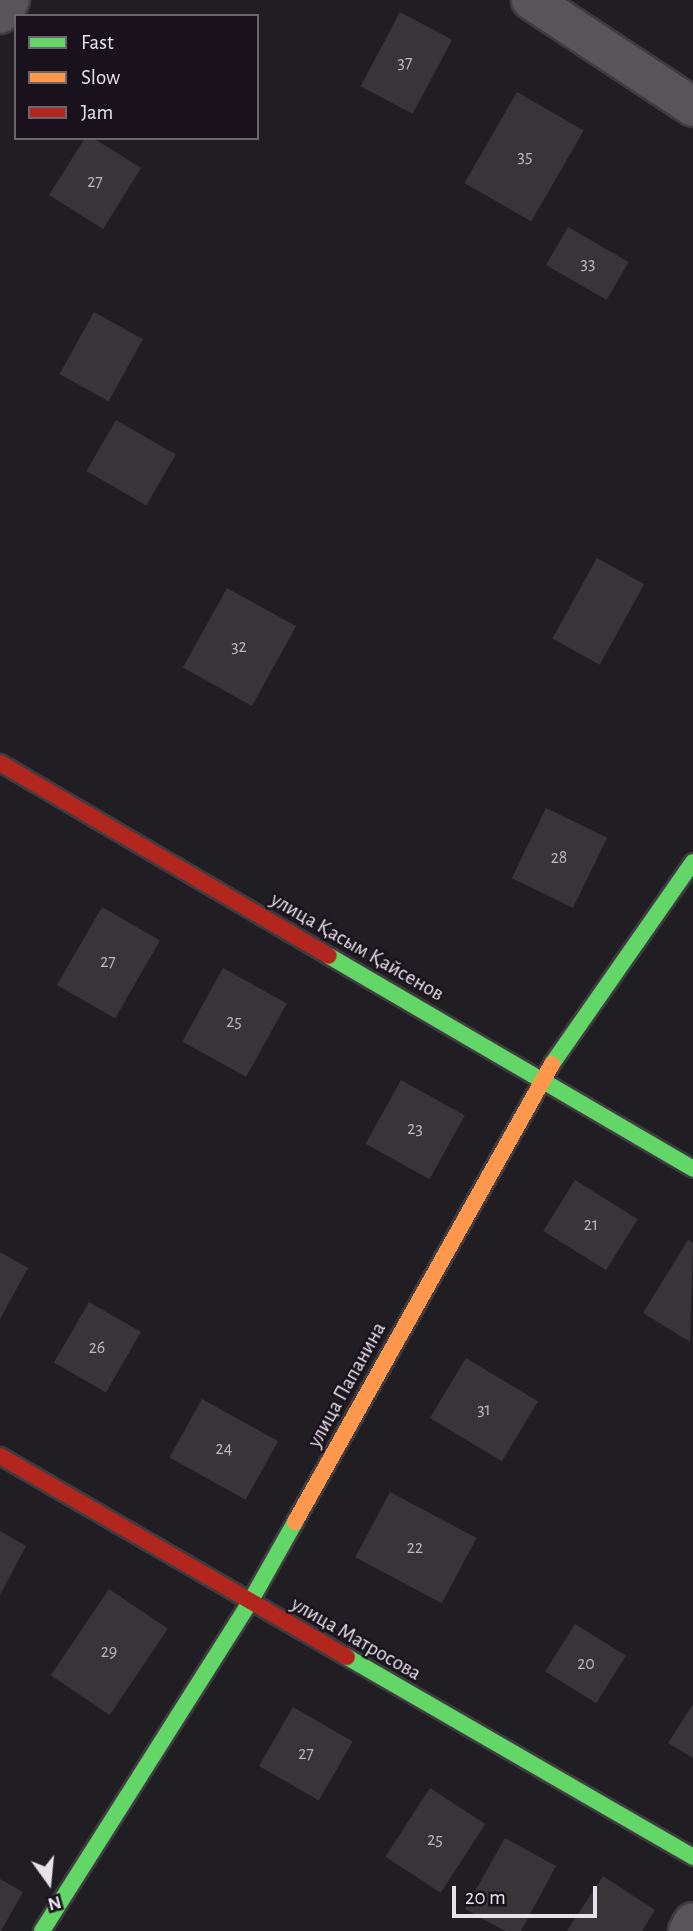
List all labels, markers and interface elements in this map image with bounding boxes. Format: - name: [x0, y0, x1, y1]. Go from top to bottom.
- legend: [14, 14, 259, 140]
- text: Fast: [81, 32, 114, 53]
- house number: 37: [398, 52, 412, 74]
- text: Slow: [81, 67, 120, 88]
- text: Jam: [81, 102, 113, 123]
- house number: 35: [518, 146, 532, 168]
- house number: 27: [87, 171, 103, 193]
- house number: 33: [581, 253, 595, 275]
- house number: 32: [231, 636, 247, 658]
- house number: 28: [551, 847, 567, 869]
- street label: улица Қасым Қайсенов: [266, 887, 448, 1007]
- house number: 27: [100, 951, 116, 973]
- house number: 25: [226, 1011, 242, 1033]
- house number: 23: [407, 1118, 423, 1140]
- house number: 21: [584, 1214, 598, 1236]
- street label: улица Папанина: [302, 1318, 392, 1452]
- house number: 26: [89, 1337, 105, 1359]
- house number: 31: [477, 1399, 491, 1421]
- house number: 24: [216, 1438, 232, 1460]
- house number: 22: [407, 1537, 423, 1559]
- street label: улица Матросова: [286, 1592, 426, 1686]
- house number: 29: [101, 1641, 117, 1663]
- house number: 20: [577, 1653, 595, 1675]
- house number: 27: [298, 1743, 314, 1765]
- house number: 25: [427, 1829, 443, 1851]
- north arrow: [14, 1847, 84, 1917]
- scale bar: [455, 1871, 600, 1915]
- text: 20 m: [465, 1887, 506, 1908]
- text: N: [46, 1892, 63, 1914]

